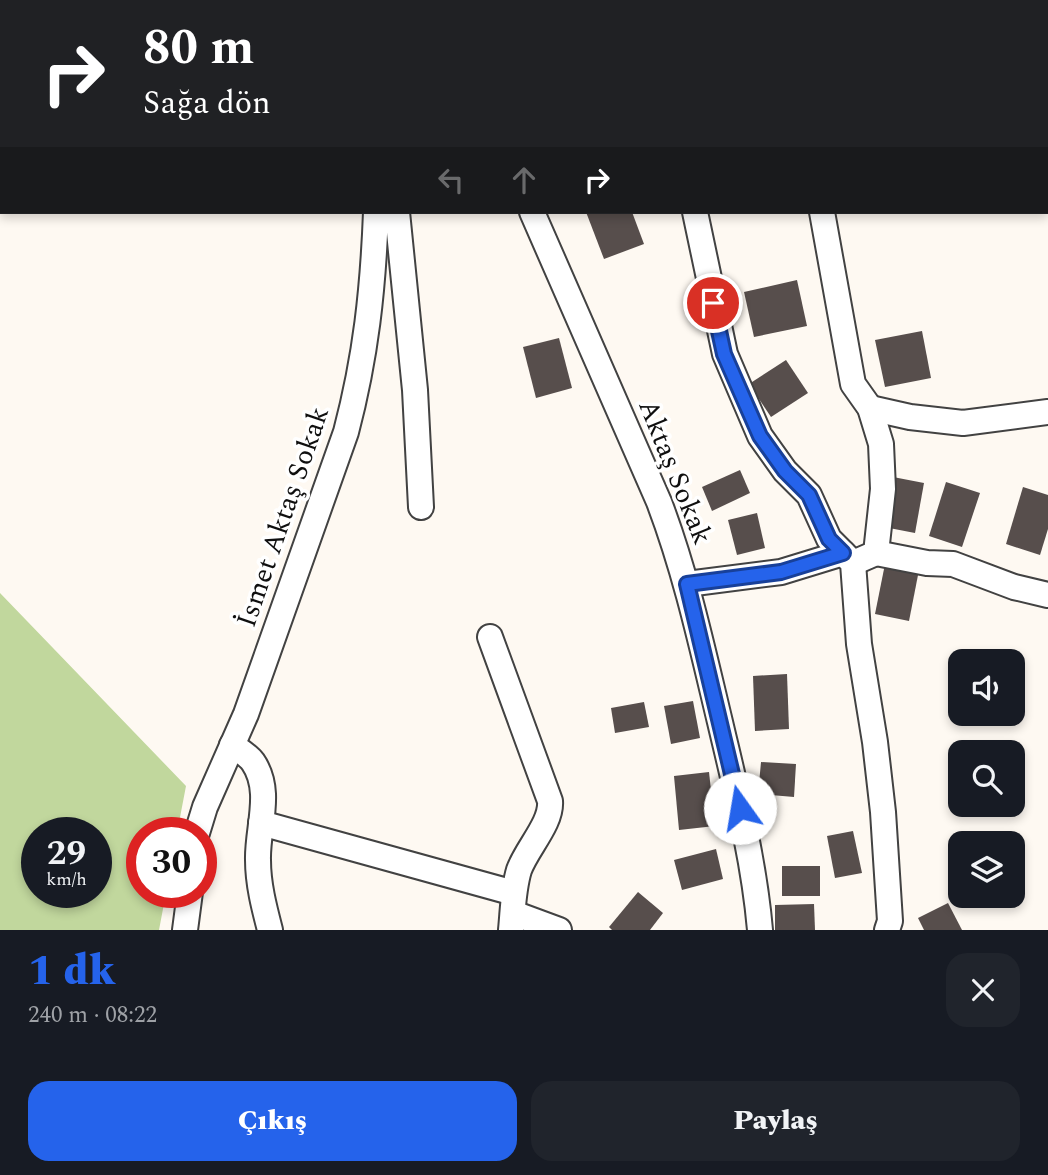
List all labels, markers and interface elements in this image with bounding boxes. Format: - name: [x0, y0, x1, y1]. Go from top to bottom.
- text: 80 m: [143, 11, 254, 86]
- icon: right: [28, 28, 119, 119]
- text: Sağa dön: [143, 79, 271, 128]
- icon: left: [432, 161, 470, 199]
- icon: ahead: [505, 161, 543, 199]
- icon: right: [578, 161, 616, 199]
- pin: [683, 273, 743, 333]
- icon: arrive: [694, 284, 732, 322]
- street label: Aktaş Sokak: [626, 393, 724, 551]
- street label: İsmet Aktaş Sokak: [225, 401, 341, 633]
- map controls: [948, 649, 1025, 908]
- button: sound: [948, 649, 1025, 726]
- button: search: [948, 740, 1025, 817]
- position arrow: [703, 771, 777, 845]
- speed limit sign: 30: [126, 817, 217, 908]
- text: 29: [47, 827, 86, 880]
- button: layers: [948, 831, 1025, 908]
- text: km/h: [46, 866, 87, 893]
- text: 1 dk: [28, 940, 115, 1003]
- button: close: [946, 953, 1020, 1027]
- text: 240 m · 08:22: [28, 998, 157, 1033]
- button: Çıkış: [28, 1081, 517, 1161]
- button: Paylaş: [531, 1081, 1020, 1161]

